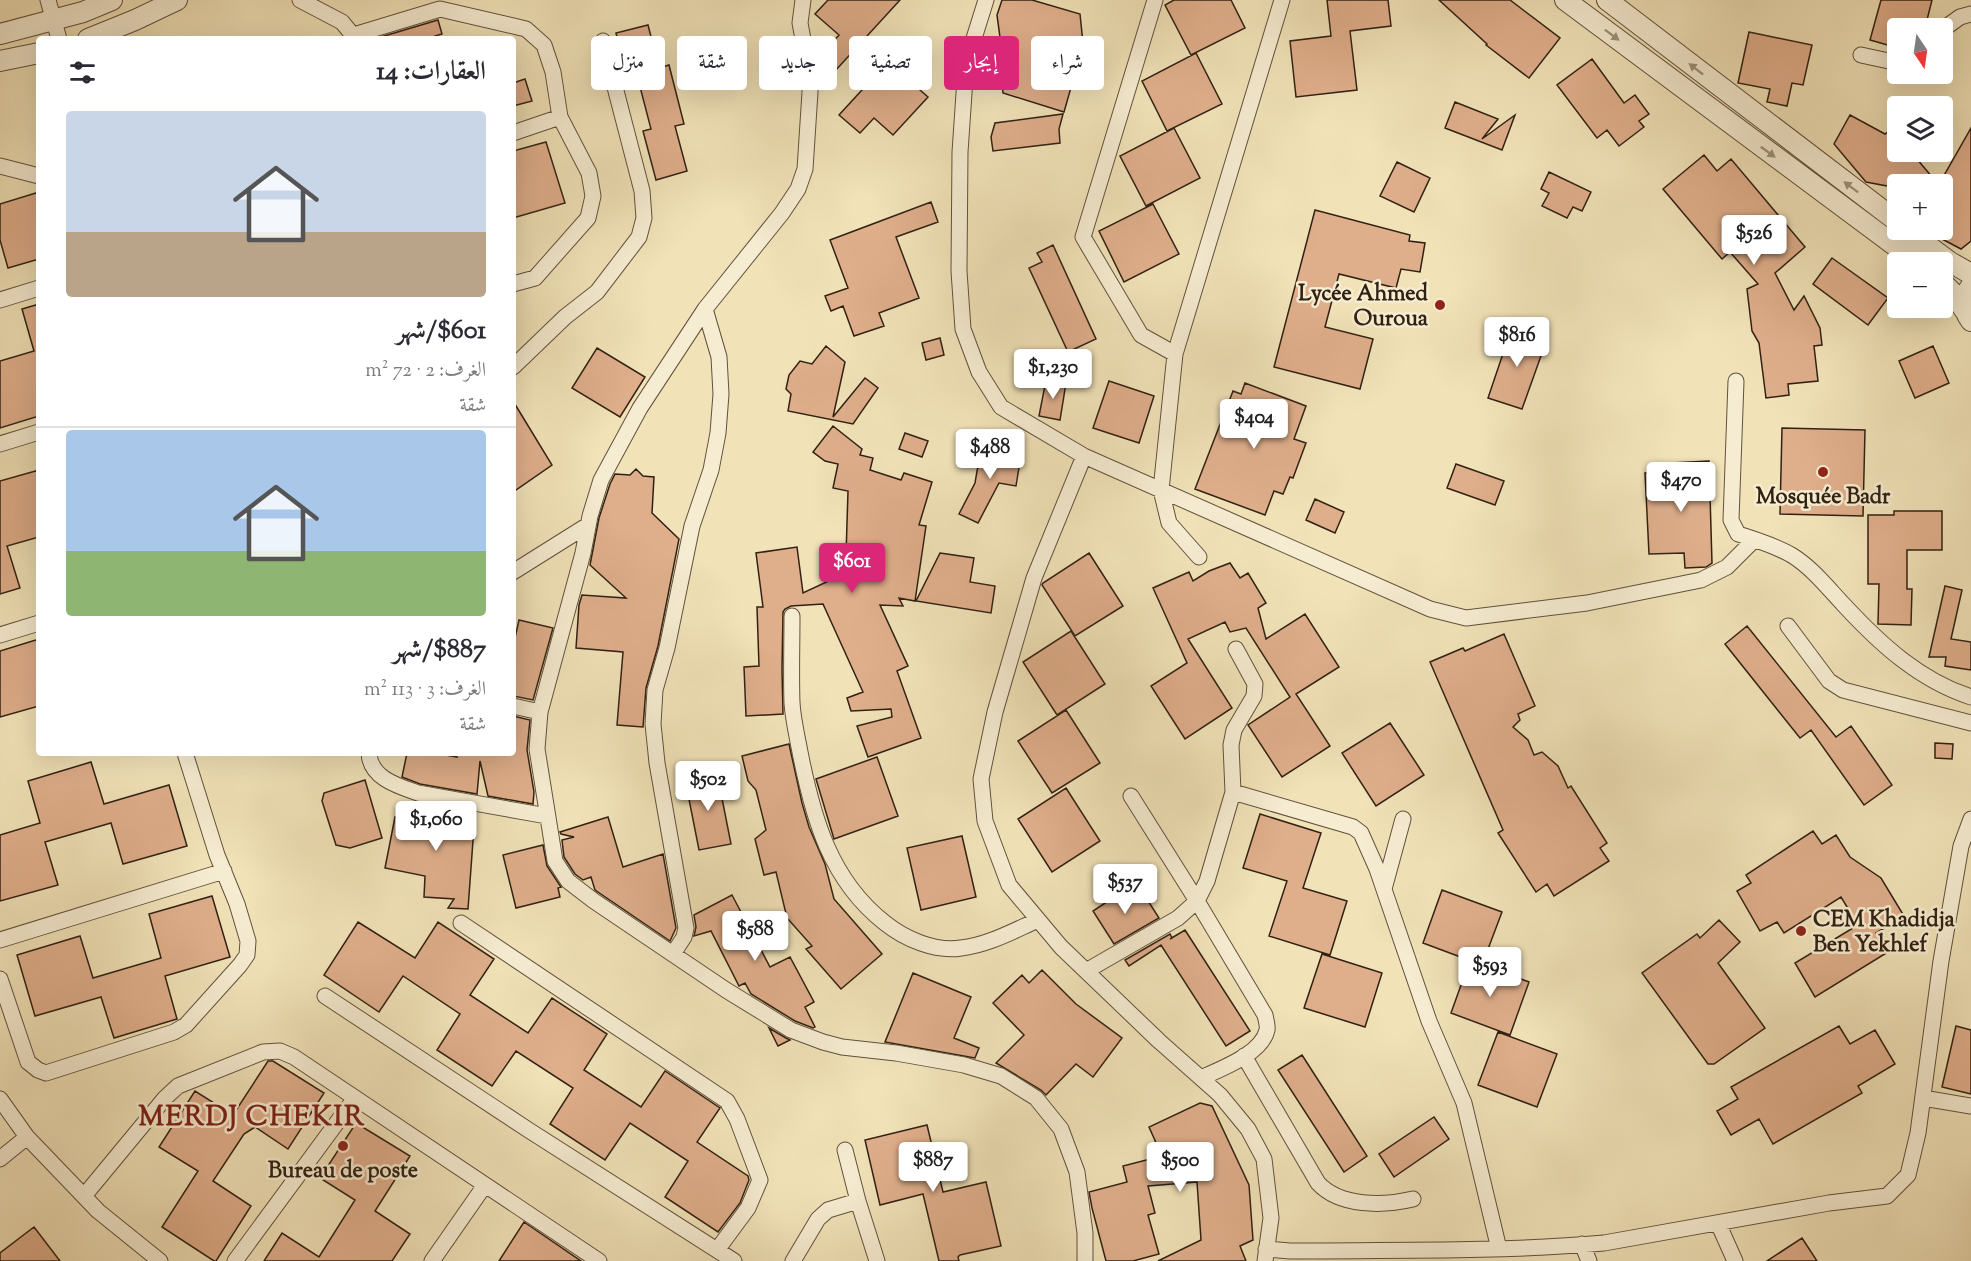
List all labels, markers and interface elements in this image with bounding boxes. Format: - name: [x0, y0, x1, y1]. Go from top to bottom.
- north arrow: [1887, 18, 1953, 84]
- map controls: [1887, 18, 1953, 318]
- one-way arrow: [1603, 29, 1619, 41]
- chip: منزل: [591, 36, 665, 90]
- chip: شقة: [677, 36, 747, 90]
- chip: جديد: [759, 36, 837, 90]
- chip: تصفية: [849, 36, 932, 90]
- chip: إيجار: [944, 36, 1019, 90]
- chip: شراء: [1031, 36, 1104, 90]
- text: العقارات: 14: [376, 54, 486, 91]
- icon: filters: [66, 56, 99, 89]
- one-way arrow: [1688, 62, 1704, 75]
- button: layers: [1887, 96, 1953, 162]
- one-way arrow: [1759, 146, 1775, 158]
- icon: home: [222, 150, 330, 258]
- button: +: [1887, 174, 1953, 240]
- one-way arrow: [1843, 180, 1859, 193]
- pin: $526: [1718, 215, 1790, 266]
- text: $526: [1736, 220, 1772, 249]
- button: −: [1887, 252, 1953, 318]
- place label: Lycée Ahmed Ouroua: [1298, 279, 1429, 336]
- marker: Lycée Ahmed Ouroua: [1433, 298, 1447, 312]
- text: $601/شهر: [396, 313, 486, 350]
- pin: $816: [1481, 317, 1553, 368]
- text: $816: [1498, 322, 1536, 351]
- pin: $1,230: [1004, 349, 1102, 400]
- text: $1,230: [1028, 354, 1078, 383]
- text: الغرف: 2 · 72 m²: [365, 357, 486, 386]
- text: شقة: [460, 392, 486, 421]
- pin: $404: [1218, 399, 1290, 450]
- text: $404: [1234, 404, 1274, 433]
- pin: $488: [954, 429, 1026, 480]
- text: $488: [970, 434, 1010, 463]
- pin: $470: [1645, 462, 1717, 513]
- marker: Mosquée Badr: [1816, 465, 1830, 479]
- text: $470: [1661, 467, 1701, 496]
- icon: home: [222, 469, 330, 577]
- place label: Mosquée Badr: [1756, 482, 1891, 514]
- pin: $601: [816, 543, 888, 594]
- text: $601: [833, 548, 871, 577]
- text: $887/شهر: [392, 632, 486, 669]
- text: الغرف: 3 · 113 m²: [364, 676, 486, 705]
- text: شقة: [460, 711, 486, 740]
- pin: $502: [672, 761, 744, 812]
- text: $502: [689, 766, 727, 795]
- pin: $1,060: [387, 801, 485, 852]
- text: $1,060: [410, 806, 462, 835]
- pin: $537: [1089, 864, 1161, 915]
- text: $537: [1107, 869, 1143, 898]
- place label: CEM Khadidja Ben Yekhlef: [1813, 905, 1956, 962]
- pin: $588: [719, 911, 791, 962]
- text: $588: [736, 916, 774, 945]
- marker: CEM Khadidja Ben Yekhlef: [1794, 924, 1808, 938]
- pin: $593: [1454, 947, 1526, 998]
- text: $593: [1472, 952, 1508, 981]
- district label: MERDJ CHEKIR: [138, 1098, 366, 1138]
- marker: Bureau de poste: [336, 1139, 350, 1153]
- pin: $887: [897, 1142, 969, 1193]
- pin: $500: [1144, 1142, 1216, 1193]
- text: $887: [913, 1147, 953, 1176]
- text: $500: [1161, 1147, 1199, 1176]
- place label: Bureau de poste: [268, 1156, 418, 1188]

